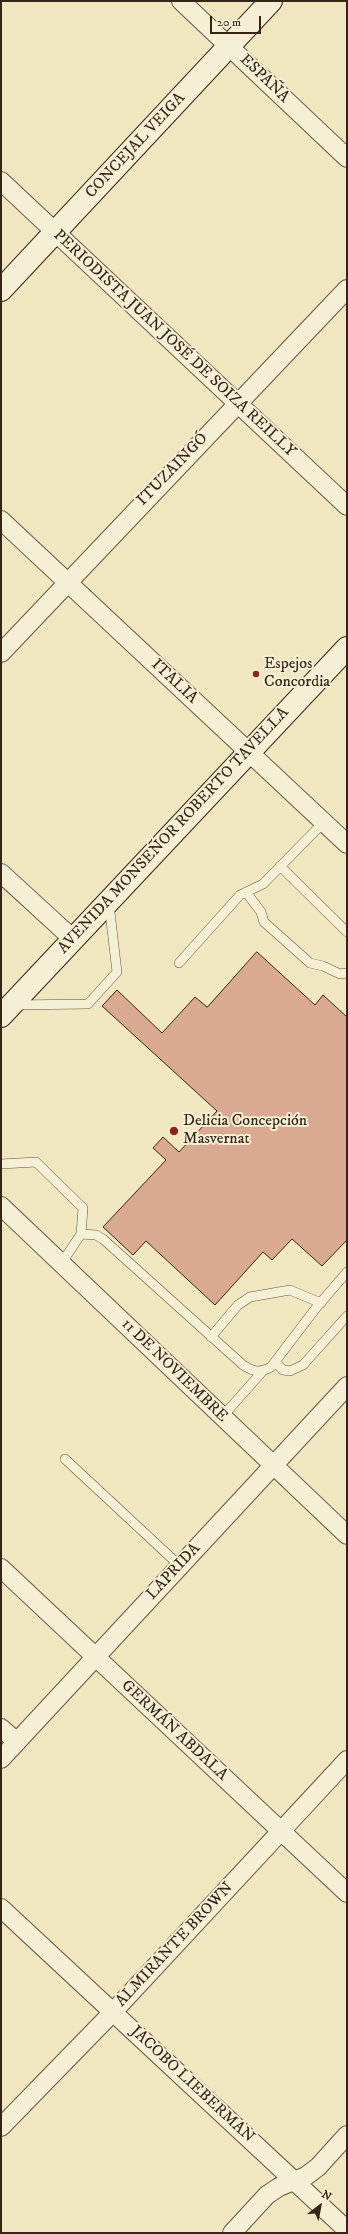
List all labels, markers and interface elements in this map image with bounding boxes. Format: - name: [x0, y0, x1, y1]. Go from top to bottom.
- scale bar: [212, 8, 263, 34]
- text: 20 m: [217, 15, 241, 30]
- street label: ESPAÑA: [235, 51, 293, 107]
- street label: CONCEJAL VEIGA: [82, 89, 190, 203]
- street label: PERIODISTA JUAN JOSÉ DE SOIZA REILLY: [49, 226, 299, 462]
- street label: ITUZAINGÓ: [134, 430, 212, 510]
- place label: Espejos Concordia: [264, 655, 330, 693]
- street label: ITALIA: [147, 656, 201, 708]
- marker: Espejos Concordia: [251, 669, 261, 679]
- street label: AVENIDA MONSEÑOR ROBERTO TAVELLA: [54, 704, 294, 958]
- place label: Delicia Concepción Masvernat: [183, 1112, 307, 1150]
- marker: Delicia Concepción Masvernat: [168, 1125, 180, 1137]
- street label: 11 DE NOVIEMBRE: [117, 1315, 231, 1427]
- street label: LAPRIDA: [143, 1540, 205, 1604]
- street label: GERMÁN ABDALA: [117, 1677, 231, 1785]
- street label: ALMIRANTE BROWN: [112, 1879, 238, 2011]
- street label: JACOBO LIEBERMAN: [126, 2023, 258, 2147]
- north arrow: [300, 2186, 340, 2226]
- text: N: [319, 2187, 334, 2204]

